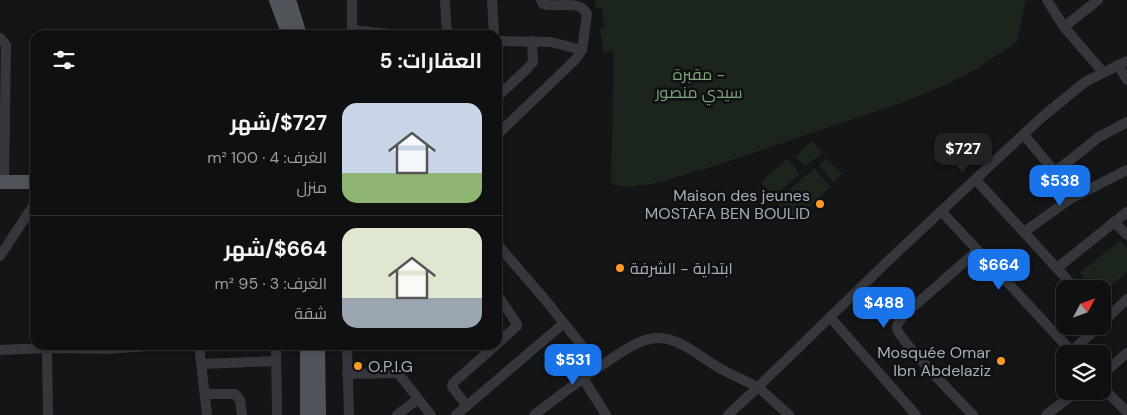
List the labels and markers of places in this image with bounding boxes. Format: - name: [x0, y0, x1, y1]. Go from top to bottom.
- pin: $727: [933, 132, 993, 175]
- pin: $538: [1030, 164, 1090, 207]
- place label: Maison des jeunes MOSTAFA BEN BOULID: [645, 185, 810, 224]
- marker: Maison des jeunes MOSTAFA BEN BOULID: [814, 198, 826, 210]
- pin: $664: [969, 248, 1029, 291]
- place label: ابتداية - الشرفة: [630, 258, 733, 279]
- marker: ابتداية - الشرفة: [614, 262, 626, 274]
- pin: $488: [854, 286, 914, 329]
- place label: Mosquée Omar Ibn Abdelaziz: [877, 342, 991, 381]
- pin: $531: [543, 344, 603, 386]
- marker: Mosquée Omar Ibn Abdelaziz: [995, 355, 1007, 367]
- place label: O.P.I.G: [368, 356, 413, 377]
- marker: O.P.I.G: [352, 360, 364, 372]

